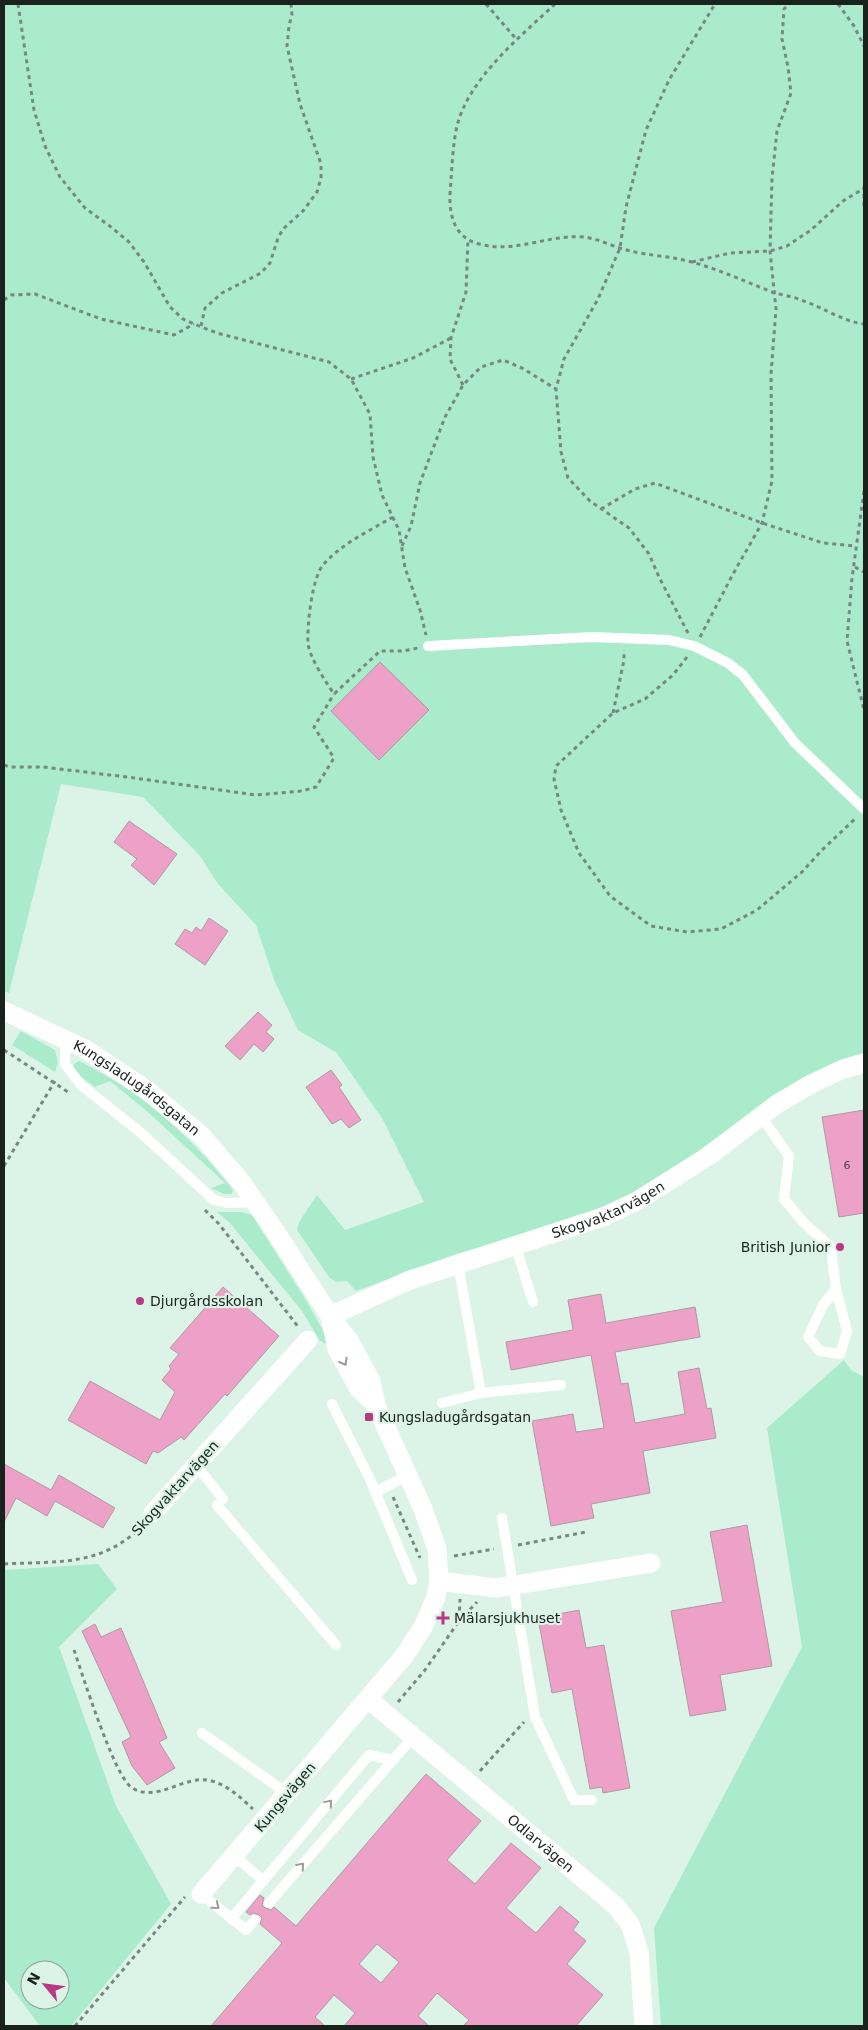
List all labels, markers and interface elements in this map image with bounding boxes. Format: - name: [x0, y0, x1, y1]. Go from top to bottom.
- street label: Kungsladugårdsgatan: [71, 1037, 203, 1139]
- house number: 6: [844, 1159, 851, 1172]
- street label: Skogvaktarvägen: [549, 1178, 667, 1241]
- place label: British Junior: [741, 1239, 830, 1255]
- marker: British Junior: [834, 1241, 846, 1253]
- place label: Djurgårdsskolan: [150, 1293, 263, 1309]
- marker: Djurgårdsskolan: [134, 1295, 146, 1307]
- one-way arrow: [338, 1357, 348, 1366]
- place label: Kungsladugårdsgatan: [379, 1409, 531, 1425]
- marker: Kungsladugårdsgatan: [363, 1411, 375, 1423]
- street label: Skogvaktarvägen: [128, 1437, 222, 1539]
- place label: Mälarsjukhuset: [454, 1610, 561, 1626]
- marker: Mälarsjukhuset: [436, 1611, 450, 1625]
- street label: Kungsvägen: [251, 1759, 319, 1835]
- one-way arrow: [323, 1800, 332, 1809]
- street label: Odlarvägen: [504, 1811, 577, 1875]
- one-way arrow: [296, 1862, 305, 1871]
- one-way arrow: [210, 1901, 219, 1909]
- north arrow: [20, 1960, 70, 2010]
- text: N: [24, 1970, 43, 1988]

